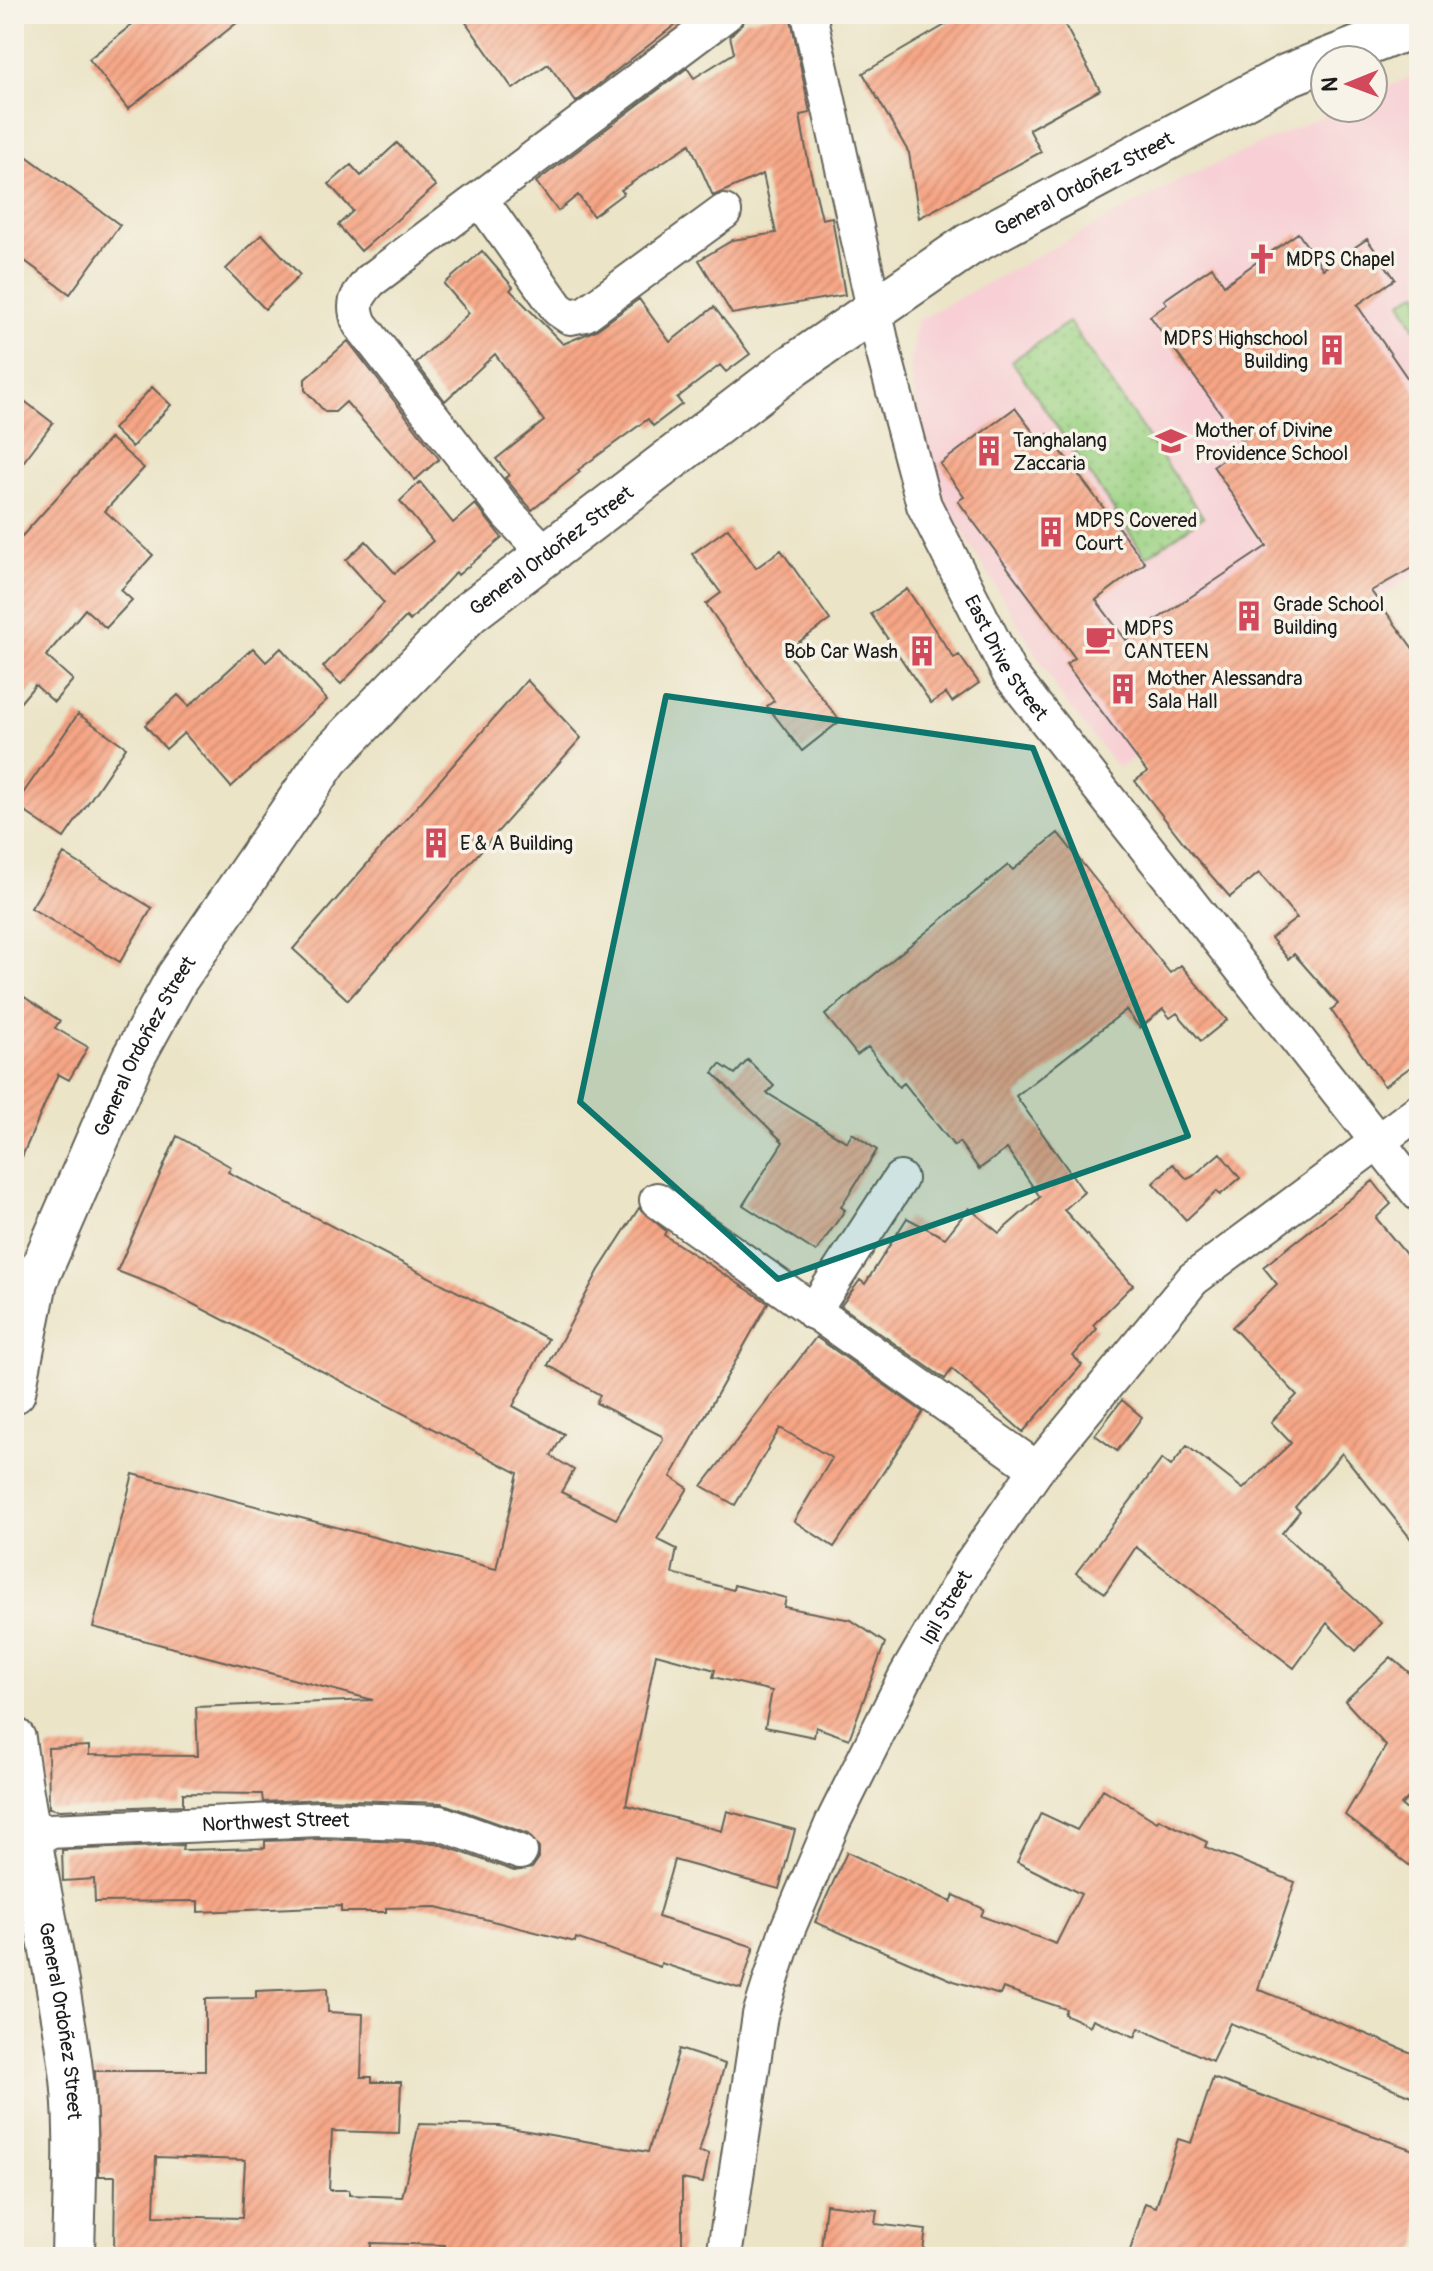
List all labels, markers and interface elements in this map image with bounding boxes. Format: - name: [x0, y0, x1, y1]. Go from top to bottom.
- north arrow: [1309, 44, 1389, 124]
- text: N: [1316, 77, 1344, 92]
- street label: General Ordoñez Street: [990, 126, 1179, 242]
- church icon: MDPS Chapel: [1245, 242, 1279, 276]
- place label: MDPS Chapel: [1286, 247, 1395, 272]
- place label: MDPS Highschool Building: [1163, 326, 1308, 374]
- building icon: MDPS Highschool Building: [1315, 333, 1349, 367]
- place label: Mother of Divine Providence School: [1195, 418, 1348, 466]
- school or university icon: Mother of Divine Providence School: [1154, 424, 1188, 458]
- place label: Tanghalang Zaccaria: [1013, 428, 1107, 476]
- building icon: Tanghalang Zaccaria: [972, 434, 1006, 468]
- street label: General Ordoñez Street: [464, 480, 639, 621]
- place label: MDPS Covered Court: [1075, 508, 1197, 556]
- building icon: MDPS Covered Court: [1034, 515, 1068, 549]
- street label: East Drive Street: [959, 591, 1054, 726]
- place label: Grade School Building: [1273, 592, 1384, 640]
- building icon: Grade School Building: [1232, 599, 1266, 633]
- place label: MDPS CANTEEN: [1124, 616, 1209, 664]
- cafe icon: MDPS CANTEEN: [1083, 622, 1117, 656]
- building icon: Bob Car Wash: [905, 634, 939, 668]
- place label: Bob Car Wash: [784, 639, 898, 664]
- place label: Mother Alessandra Sala Hall: [1147, 666, 1303, 714]
- building icon: Mother Alessandra Sala Hall: [1106, 672, 1140, 706]
- building icon: E & A Building: [419, 826, 453, 860]
- place label: E & A Building: [460, 831, 573, 856]
- street label: General Ordoñez Street: [88, 951, 202, 1140]
- street label: Ipil Street: [915, 1565, 978, 1649]
- street label: Northwest Street: [201, 1807, 351, 1837]
- street label: General Ordoñez Street: [33, 1920, 87, 2121]

